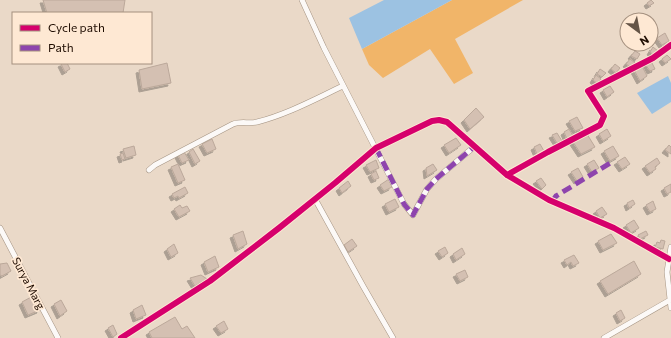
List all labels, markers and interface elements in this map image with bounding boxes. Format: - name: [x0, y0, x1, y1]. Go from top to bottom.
- legend: [12, 12, 152, 64]
- north arrow: [619, 12, 659, 52]
- text: Cycle path: [48, 20, 105, 34]
- text: N: [638, 33, 652, 49]
- text: Path: [48, 40, 74, 54]
- street label: Surya Marg: [10, 255, 48, 311]

